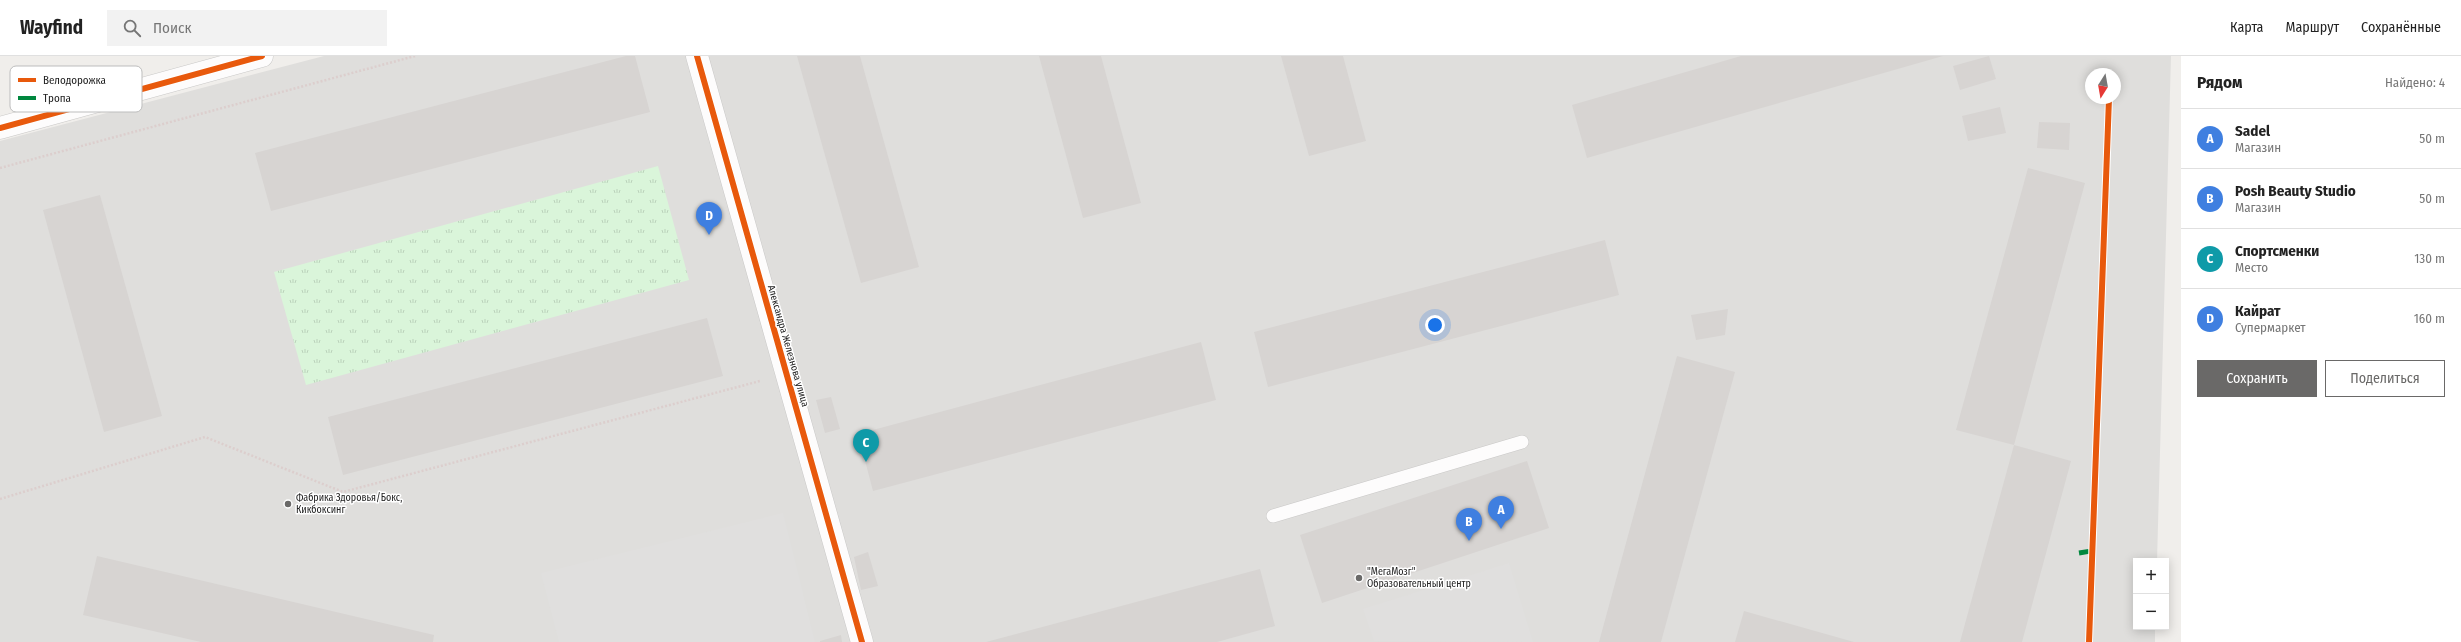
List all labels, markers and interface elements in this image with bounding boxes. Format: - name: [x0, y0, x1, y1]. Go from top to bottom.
- search box: [107, 10, 387, 46]
- text: Wayfind: [20, 16, 83, 39]
- icon: search: [121, 17, 143, 39]
- text: Поиск: [153, 19, 191, 37]
- text: Карта: [2230, 19, 2263, 36]
- text: Маршрут: [2285, 19, 2339, 36]
- text: Сохранённые: [2361, 19, 2441, 36]
- legend: [10, 66, 142, 112]
- north arrow: [2085, 68, 2121, 104]
- text: Рядом: [2197, 72, 2242, 93]
- text: Велодорожка: [43, 74, 106, 87]
- text: Найдено: 4: [2385, 75, 2445, 90]
- text: Тропа: [43, 92, 71, 105]
- text: Sadel: [2235, 122, 2270, 140]
- text: A: [2206, 131, 2214, 146]
- text: 50 m: [2419, 131, 2445, 146]
- text: Магазин: [2235, 140, 2281, 155]
- text: Posh Beauty Studio: [2235, 182, 2356, 200]
- text: B: [2206, 191, 2214, 206]
- text: 50 m: [2419, 191, 2445, 206]
- text: Магазин: [2235, 200, 2281, 215]
- pin: D: [696, 202, 722, 235]
- text: Спортсменки: [2235, 242, 2319, 260]
- text: C: [2207, 251, 2213, 266]
- text: 130 m: [2414, 251, 2445, 266]
- text: Место: [2235, 260, 2268, 275]
- street label: Александра Железнова улица: [765, 284, 811, 408]
- text: Кайрат: [2235, 302, 2281, 320]
- text: D: [2206, 311, 2214, 326]
- text: 160 m: [2414, 311, 2445, 326]
- your location: [1425, 315, 1445, 335]
- text: Супермаркет: [2235, 320, 2306, 335]
- button: Сохранить: [2197, 360, 2317, 397]
- button: Поделиться: [2325, 360, 2445, 397]
- pin: C: [853, 429, 879, 462]
- place label: Фабрика Здоровья/Бокс, Кикбоксинг: [296, 492, 402, 516]
- pin: A: [1488, 496, 1514, 529]
- marker: Фабрика Здоровья/Бокс, Кикбоксинг: [283, 499, 293, 509]
- pin: B: [1456, 508, 1482, 541]
- map controls: [2133, 558, 2169, 630]
- button: +: [2133, 558, 2169, 594]
- place label: "МегаМозг" Образовательный центр: [1367, 566, 1471, 590]
- marker: "МегаМозг" Образовательный центр: [1354, 573, 1364, 583]
- button: −: [2133, 594, 2169, 630]

